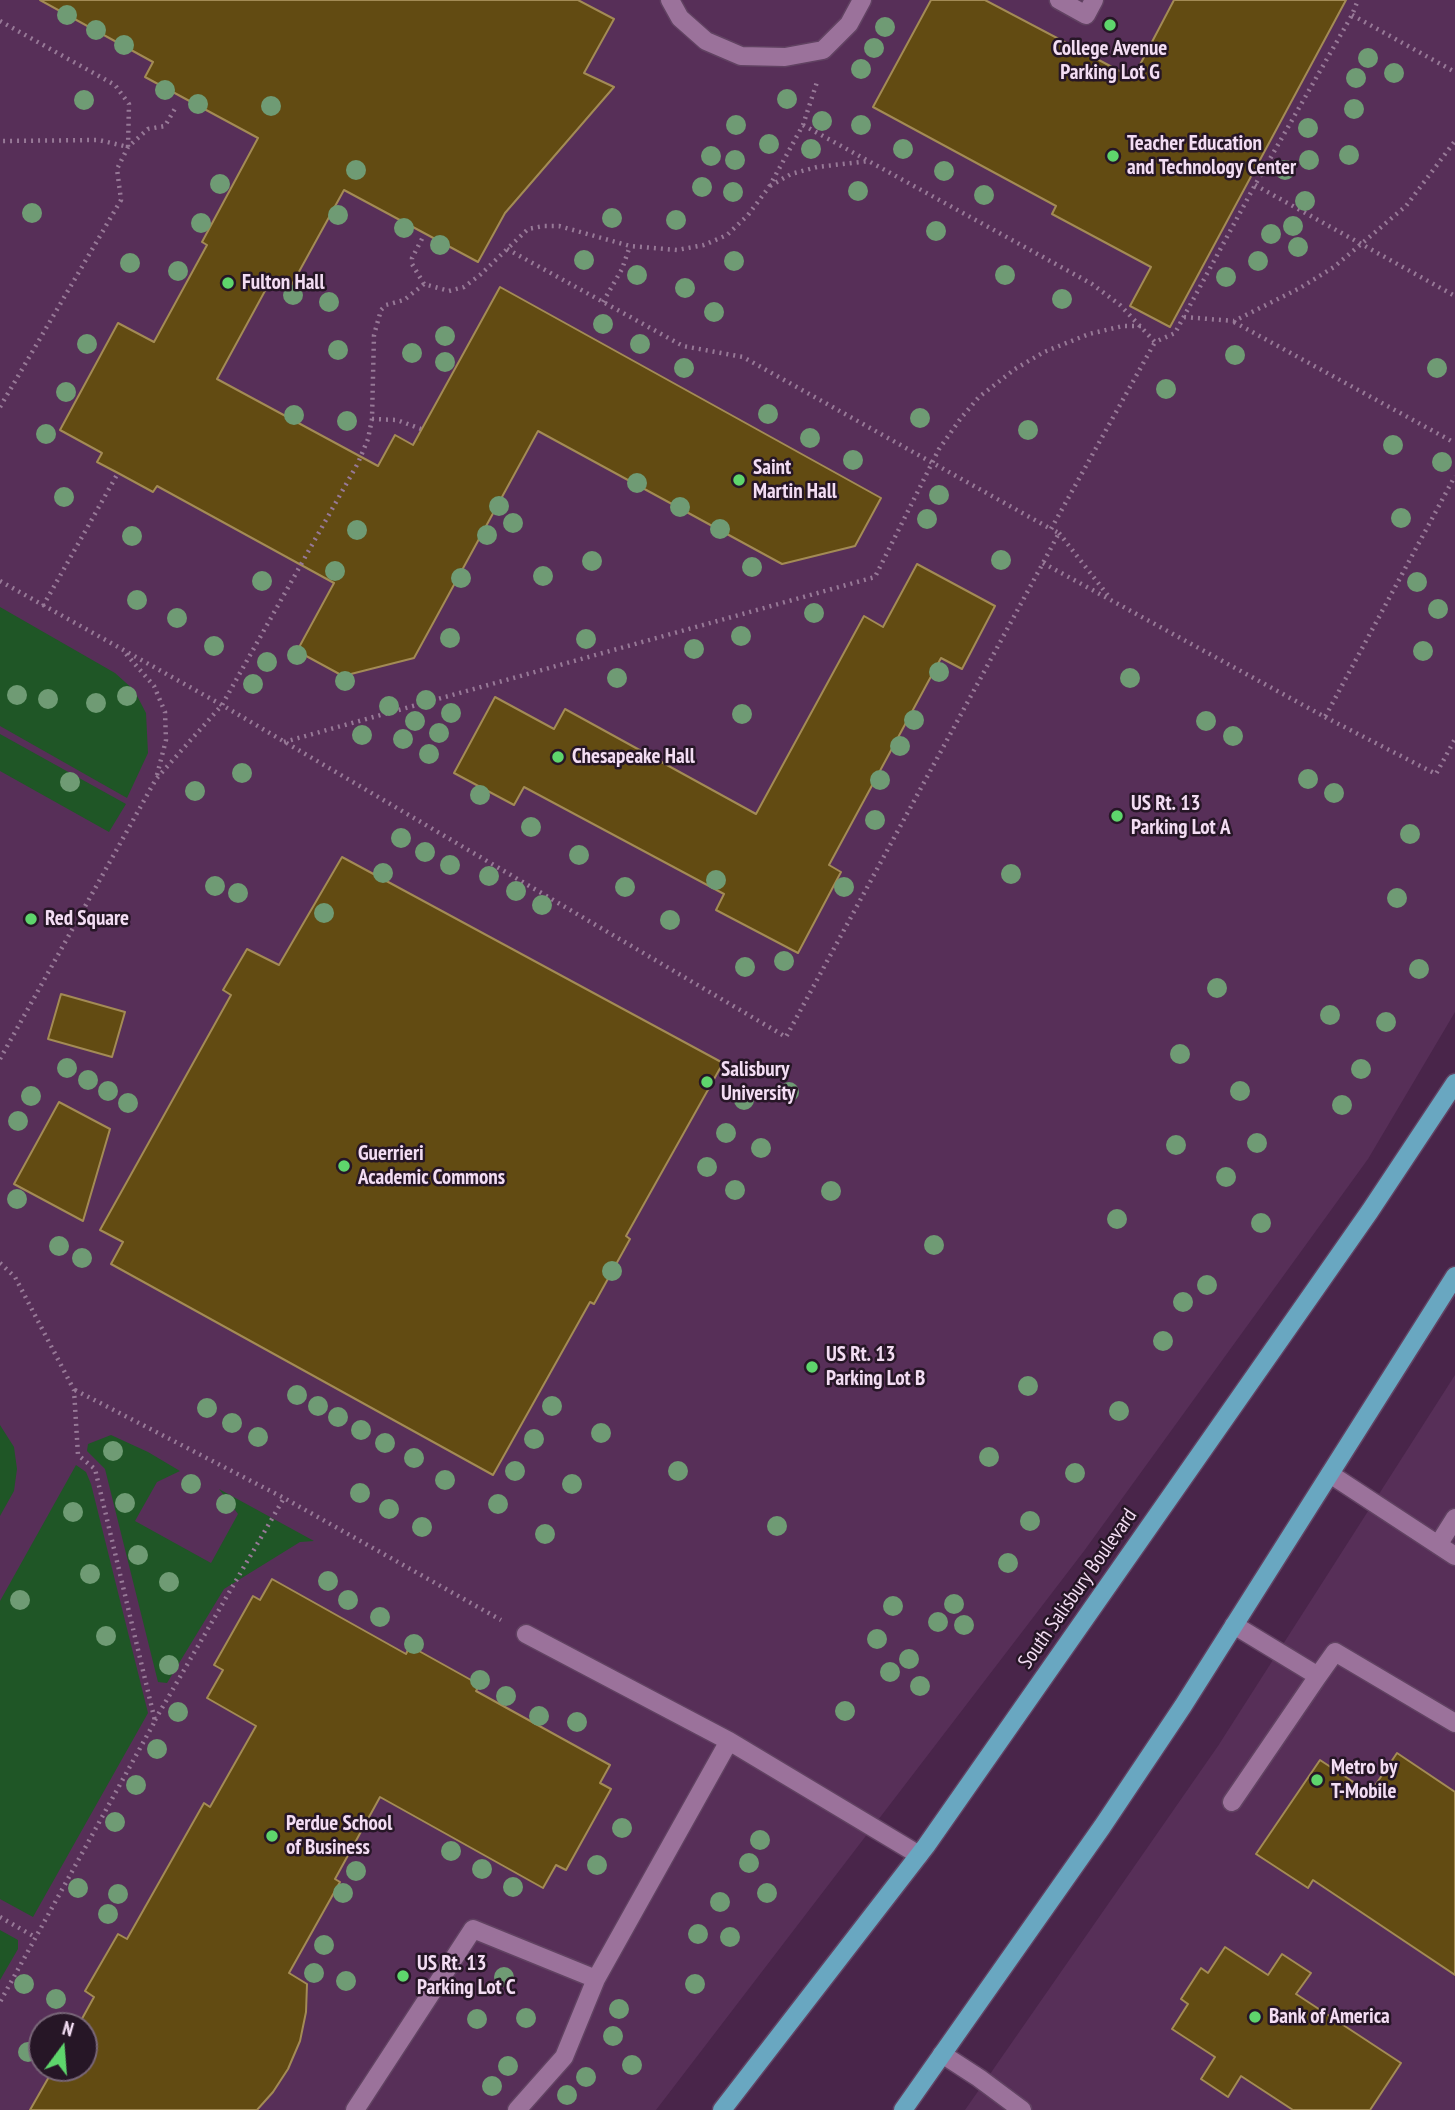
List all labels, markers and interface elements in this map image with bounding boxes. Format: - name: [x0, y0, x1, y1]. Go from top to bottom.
- marker: College Avenue Parking Lot G: [1102, 17, 1118, 33]
- place label: College Avenue Parking Lot G: [1053, 36, 1167, 86]
- place label: Teacher Education and Technology Center: [1127, 131, 1296, 181]
- marker: Teacher Education and Technology Center: [1105, 148, 1121, 164]
- place label: Fulton Hall: [242, 270, 325, 296]
- marker: Fulton Hall: [220, 275, 236, 291]
- place label: Saint Martin Hall: [753, 455, 837, 505]
- marker: Saint Martin Hall: [731, 472, 747, 488]
- place label: Chesapeake Hall: [572, 744, 695, 770]
- marker: Chesapeake Hall: [550, 749, 566, 765]
- place label: US Rt. 13 Parking Lot A: [1131, 791, 1230, 841]
- marker: US Rt. 13 Parking Lot A: [1109, 808, 1125, 824]
- place label: Red Square: [45, 906, 129, 932]
- marker: Red Square: [23, 911, 39, 927]
- place label: Salisbury University: [721, 1057, 796, 1107]
- marker: Salisbury University: [699, 1074, 715, 1090]
- place label: Guerrieri Academic Commons: [358, 1141, 505, 1191]
- marker: Guerrieri Academic Commons: [336, 1158, 352, 1174]
- place label: US Rt. 13 Parking Lot B: [826, 1342, 925, 1392]
- marker: US Rt. 13 Parking Lot B: [804, 1359, 820, 1375]
- street label: South Salisbury Boulevard: [1013, 1504, 1143, 1674]
- place label: Metro by T-Mobile: [1331, 1755, 1397, 1805]
- marker: Metro by T-Mobile: [1309, 1772, 1325, 1788]
- place label: Perdue School of Business: [286, 1811, 392, 1861]
- marker: Perdue School of Business: [264, 1828, 280, 1844]
- place label: US Rt. 13 Parking Lot C: [417, 1951, 515, 2001]
- marker: US Rt. 13 Parking Lot C: [395, 1968, 411, 1984]
- place label: Bank of America: [1269, 2004, 1390, 2030]
- marker: Bank of America: [1247, 2009, 1263, 2025]
- north arrow: [28, 2012, 98, 2082]
- text: N: [60, 2016, 76, 2042]

